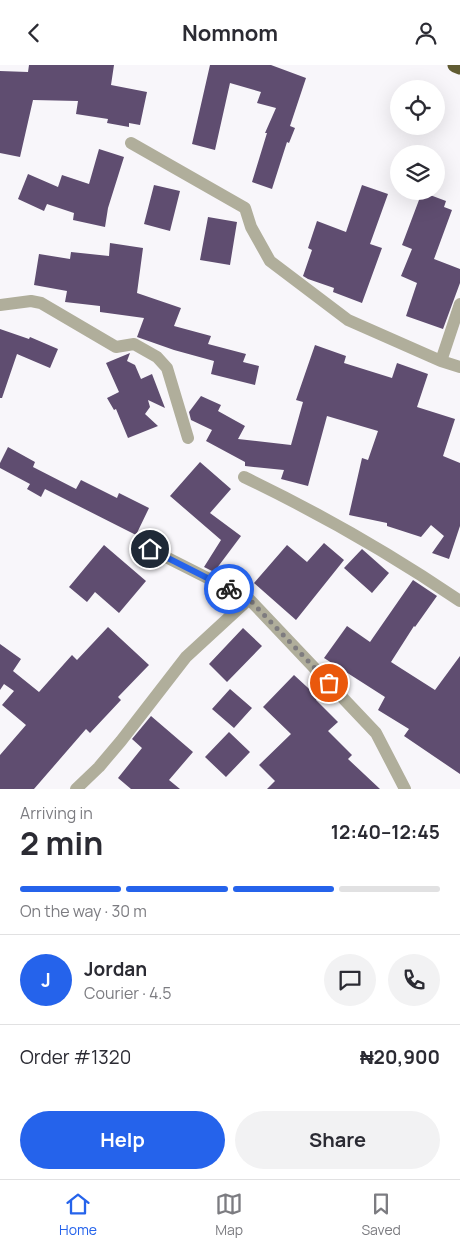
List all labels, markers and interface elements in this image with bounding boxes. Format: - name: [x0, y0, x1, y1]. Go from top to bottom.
- text: Nomnom: [182, 18, 278, 48]
- icon: back: [20, 19, 48, 47]
- icon: person: [412, 19, 440, 47]
- map controls: [390, 80, 445, 200]
- button: locate: [390, 80, 445, 135]
- button: layers: [390, 145, 445, 200]
- pin: [129, 528, 171, 570]
- icon: home: [136, 535, 164, 563]
- courier: [204, 564, 254, 614]
- icon: bike: [215, 575, 243, 603]
- pin: [308, 662, 350, 704]
- icon: bag: [315, 669, 343, 697]
- text: Arriving in: [20, 802, 93, 824]
- text: 12:40–12:45: [331, 819, 440, 845]
- text: 2 min: [20, 821, 103, 865]
- text: On the way · 30 m: [20, 900, 147, 922]
- button: chat: [324, 954, 376, 1006]
- button: phone: [388, 954, 440, 1006]
- text: Jordan: [84, 956, 147, 982]
- text: J: [41, 967, 51, 993]
- text: Courier · 4.5: [84, 982, 171, 1004]
- text: Order #1320: [20, 1044, 131, 1070]
- text: ₦20,900: [360, 1044, 440, 1070]
- button: Help: [20, 1111, 225, 1169]
- button: Share: [235, 1111, 440, 1169]
- tab: Home: [59, 1190, 97, 1239]
- tab: Map: [215, 1190, 243, 1239]
- tab: Saved: [361, 1190, 401, 1239]

